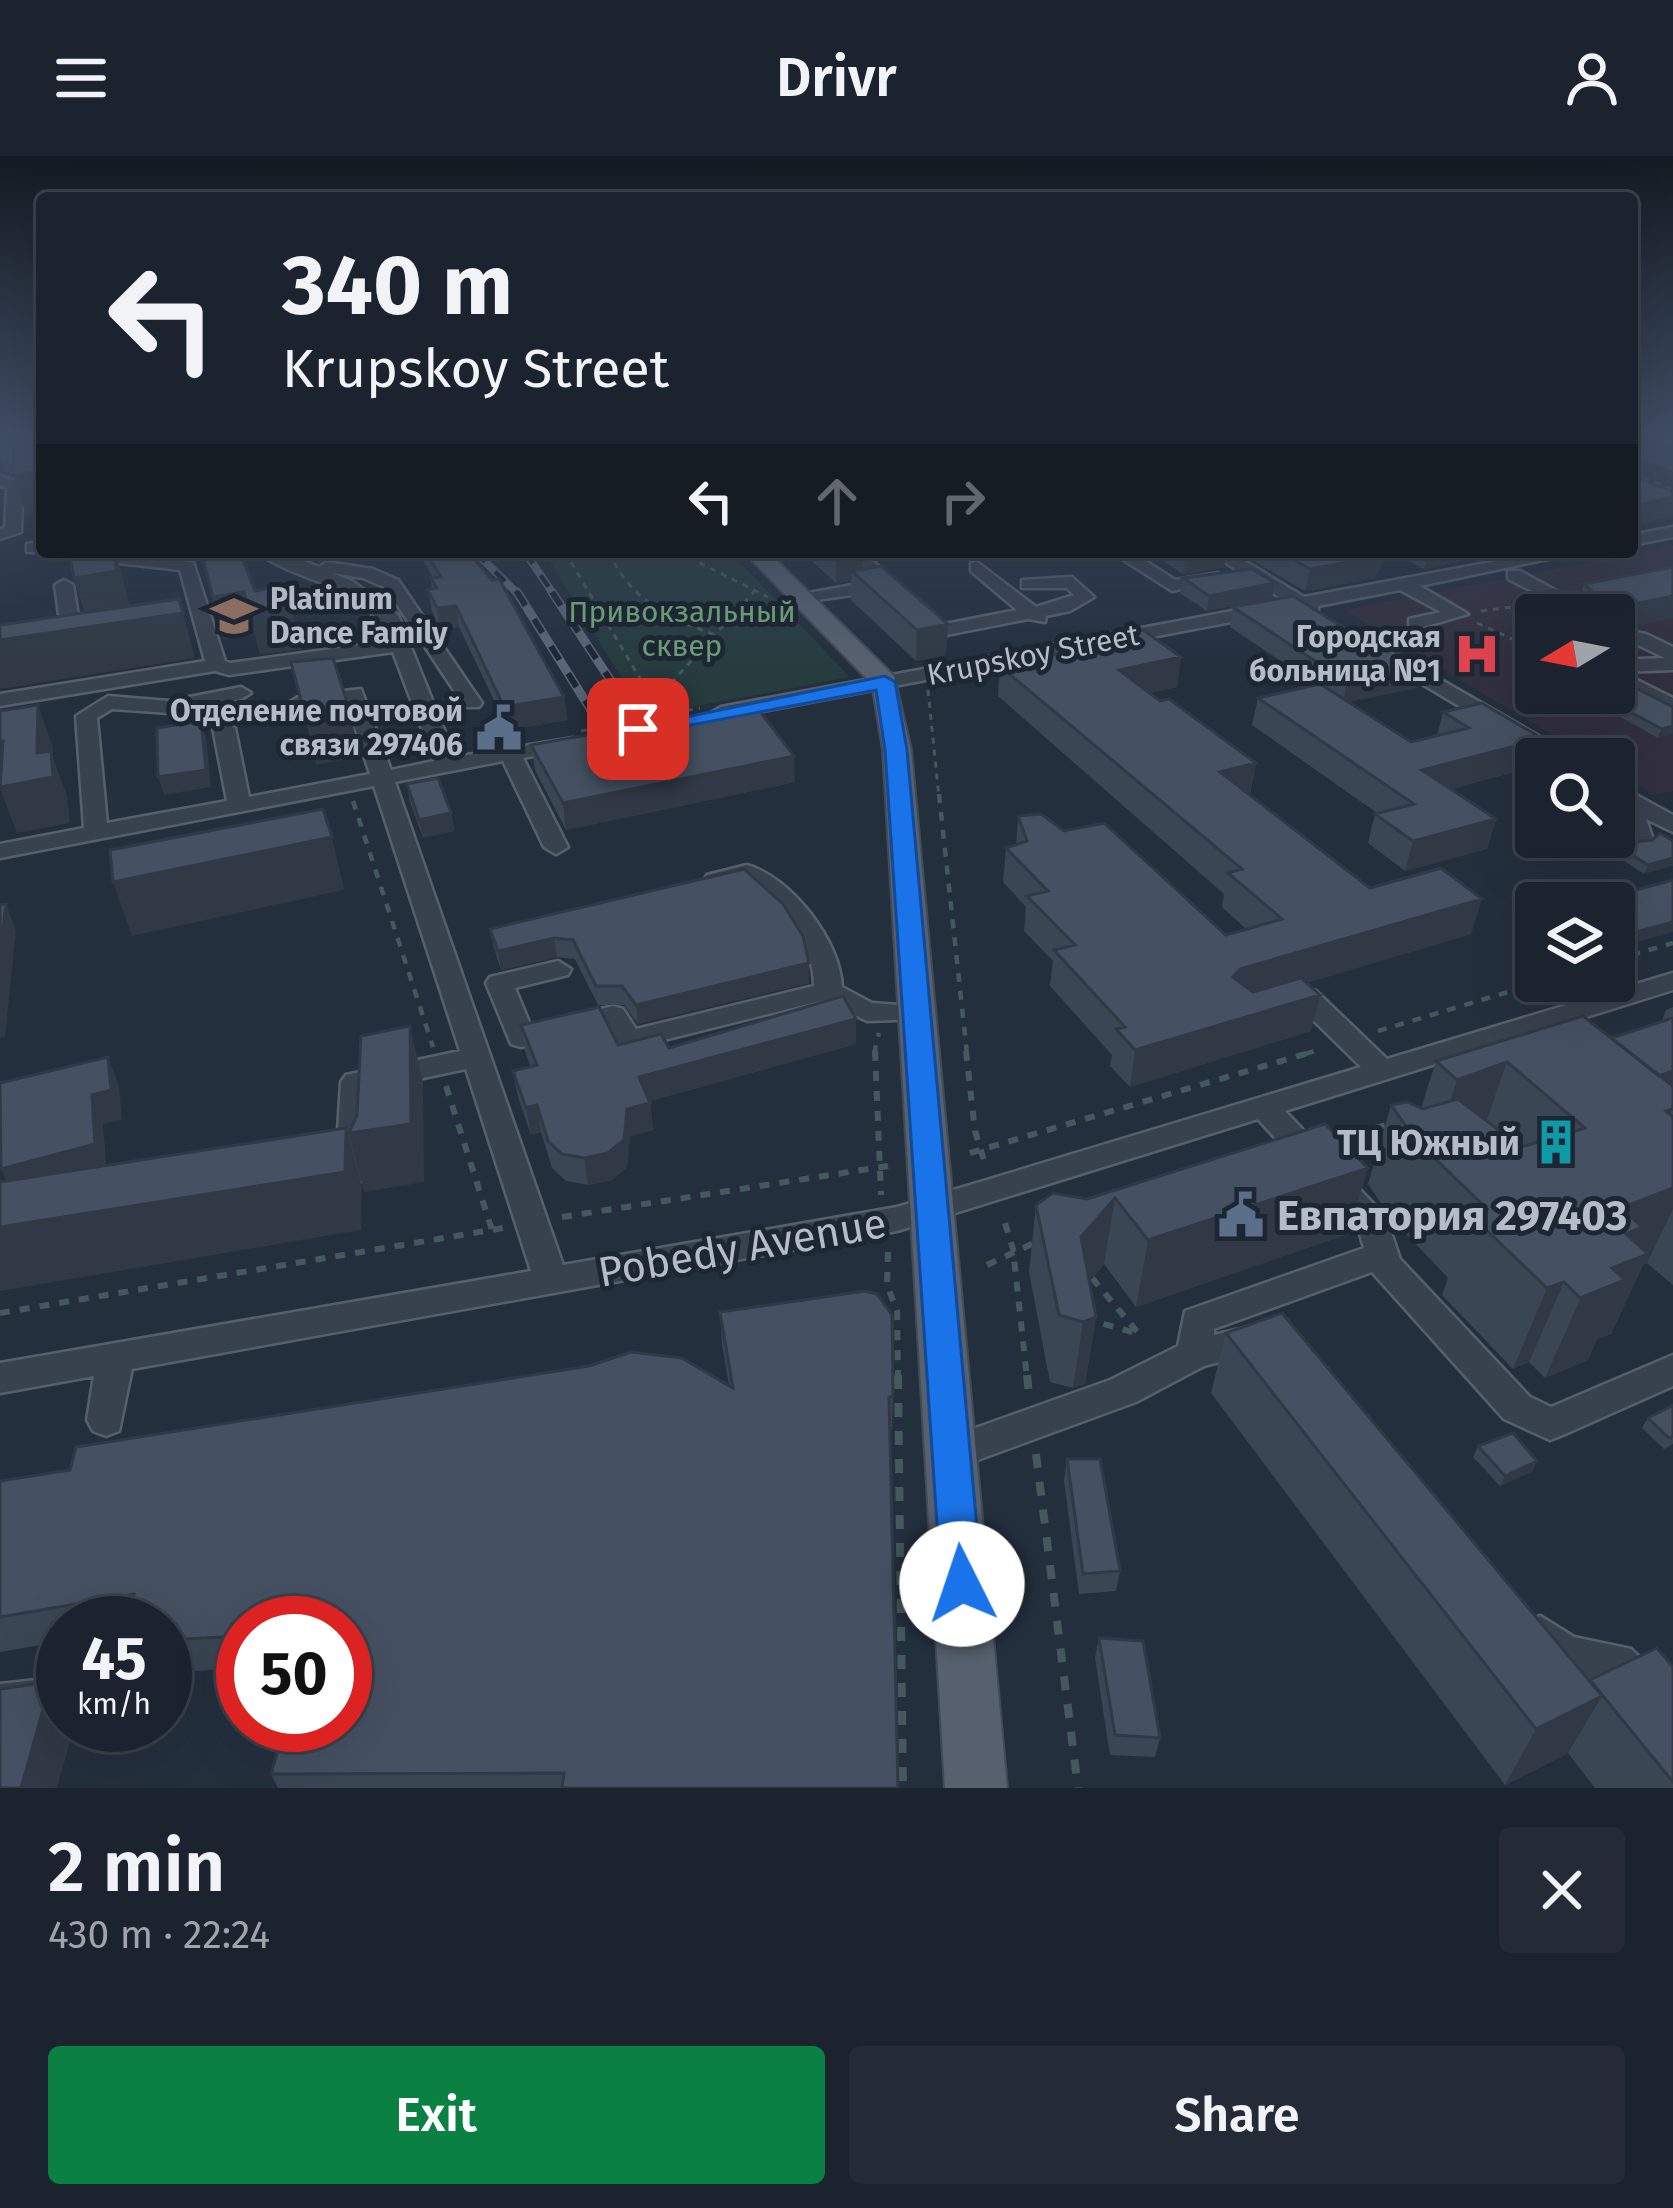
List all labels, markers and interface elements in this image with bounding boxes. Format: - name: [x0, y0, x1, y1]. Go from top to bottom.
- icon: menu: [48, 45, 114, 111]
- icon: person: [1559, 45, 1625, 111]
- text: Drivr: [776, 46, 897, 110]
- text: 340 m: [282, 235, 513, 336]
- icon: left: [84, 240, 240, 396]
- text: Krupskoy Street: [282, 337, 669, 401]
- icon: left: [678, 468, 744, 534]
- icon: ahead: [804, 468, 870, 534]
- icon: right: [930, 468, 996, 534]
- place label: Platinum Dance Family: [270, 581, 448, 651]
- school or university icon: Platinum Dance Family: [209, 591, 259, 641]
- park label: Привокзальный сквер: [568, 594, 796, 664]
- north arrow: [1515, 594, 1635, 714]
- map controls: [1515, 594, 1635, 1002]
- street label: Krupskoy Street: [924, 617, 1142, 693]
- place label: Городская больница №1: [1249, 619, 1441, 689]
- hospital icon: Городская больница №1: [1452, 629, 1502, 679]
- pin: [587, 678, 689, 780]
- place label: Отделение почтовой связи 297406: [170, 693, 463, 763]
- icon: arrive: [605, 696, 671, 762]
- public building icon: Отделение почтовой связи 297406: [474, 703, 524, 753]
- button: search: [1515, 738, 1635, 858]
- button: layers: [1515, 882, 1635, 1002]
- building icon: ТЦ Южный: [1531, 1117, 1581, 1167]
- place label: ТЦ Южный: [1337, 1121, 1520, 1165]
- public building icon: Евпатория 297403: [1216, 1190, 1266, 1240]
- place label: Евпатория 297403: [1277, 1191, 1627, 1241]
- street label: Pobedy Avenue: [594, 1198, 890, 1298]
- position arrow: [899, 1521, 1025, 1647]
- speed limit sign: 50: [216, 1596, 372, 1752]
- text: 45: [81, 1623, 147, 1695]
- text: km/h: [77, 1686, 151, 1722]
- text: 2 min: [48, 1824, 225, 1910]
- button: close: [1499, 1827, 1625, 1953]
- text: 430 m · 22:24: [48, 1912, 270, 1958]
- button: Exit: [48, 2046, 825, 2184]
- button: Share: [849, 2046, 1625, 2184]

